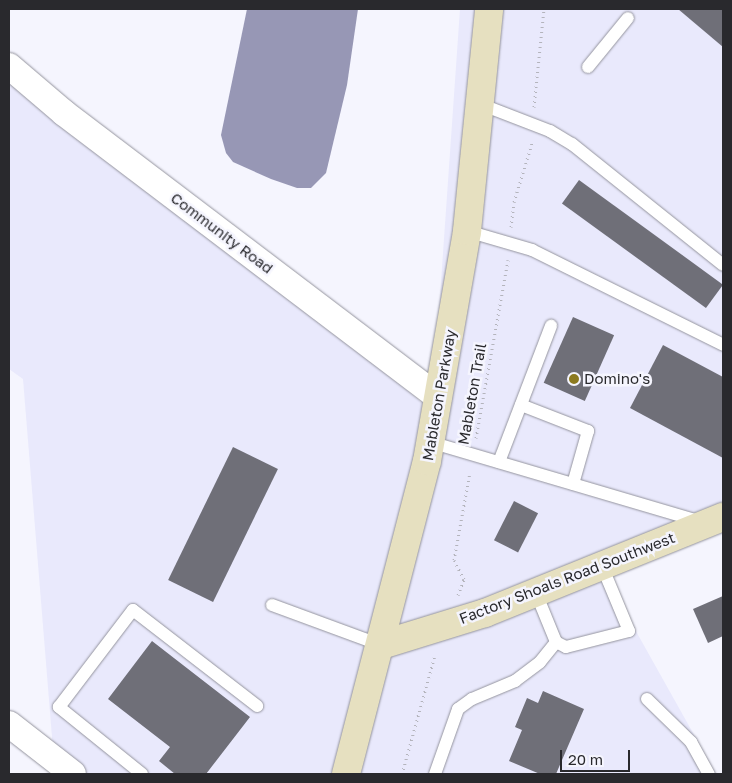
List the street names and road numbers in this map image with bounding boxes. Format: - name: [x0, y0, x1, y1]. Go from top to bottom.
- street label: Community Road: [167, 189, 277, 277]
- street label: Mableton Parkway: [419, 328, 459, 462]
- street label: Mableton Trail: [454, 342, 490, 446]
- street label: Factory Shoals Road Southwest: [457, 528, 677, 628]

